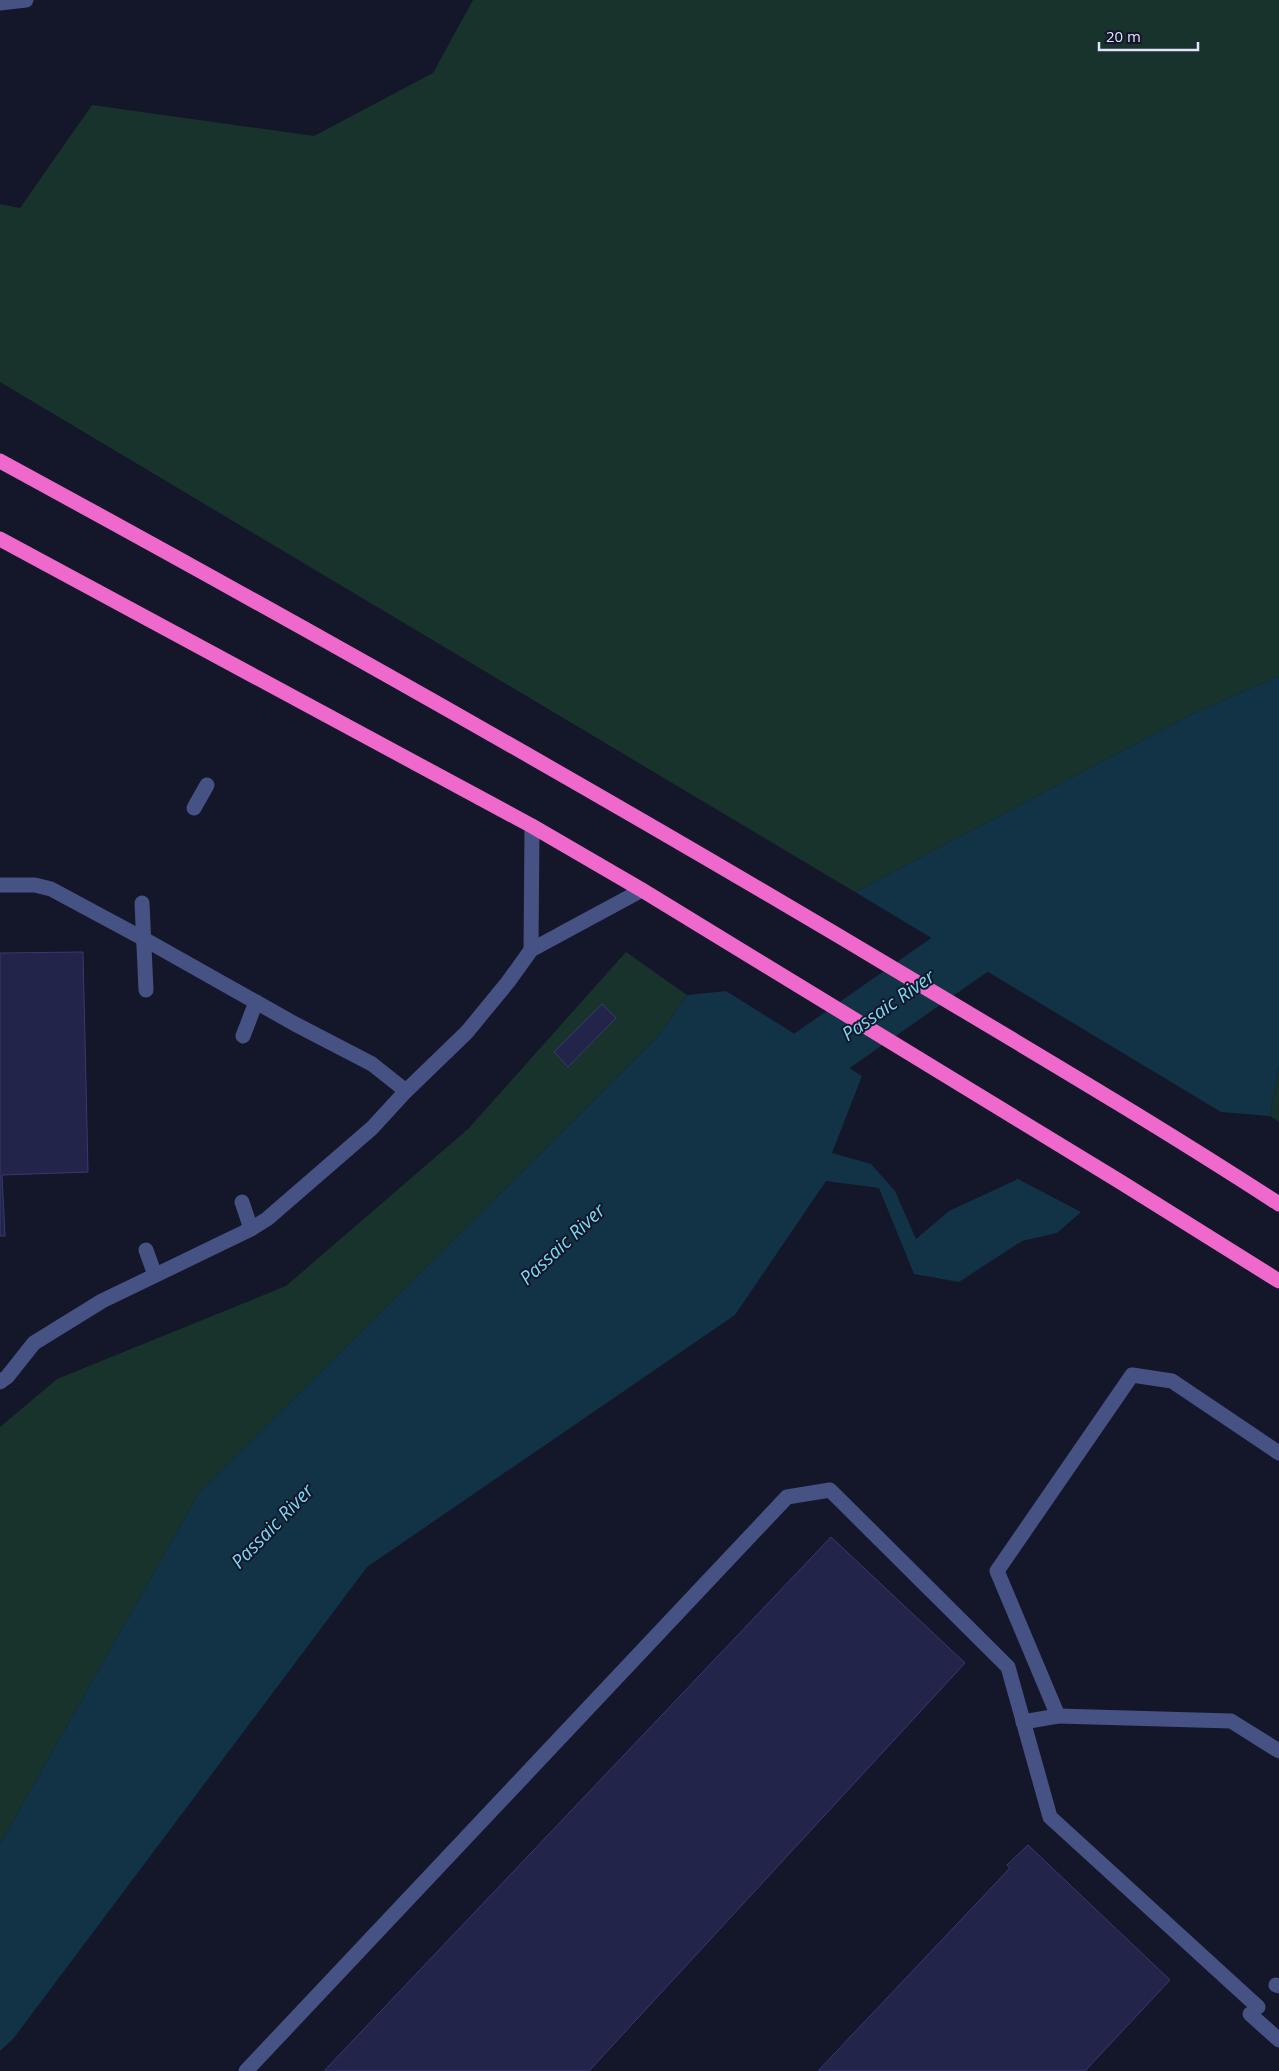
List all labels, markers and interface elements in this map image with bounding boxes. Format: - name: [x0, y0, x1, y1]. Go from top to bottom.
- scale bar: [1099, 20, 1198, 52]
- text: 20 m: [1106, 26, 1141, 46]
- water label: Passaic River: [836, 962, 941, 1047]
- water label: Passaic River: [514, 1197, 612, 1290]
- water label: Passaic River: [225, 1477, 320, 1574]

